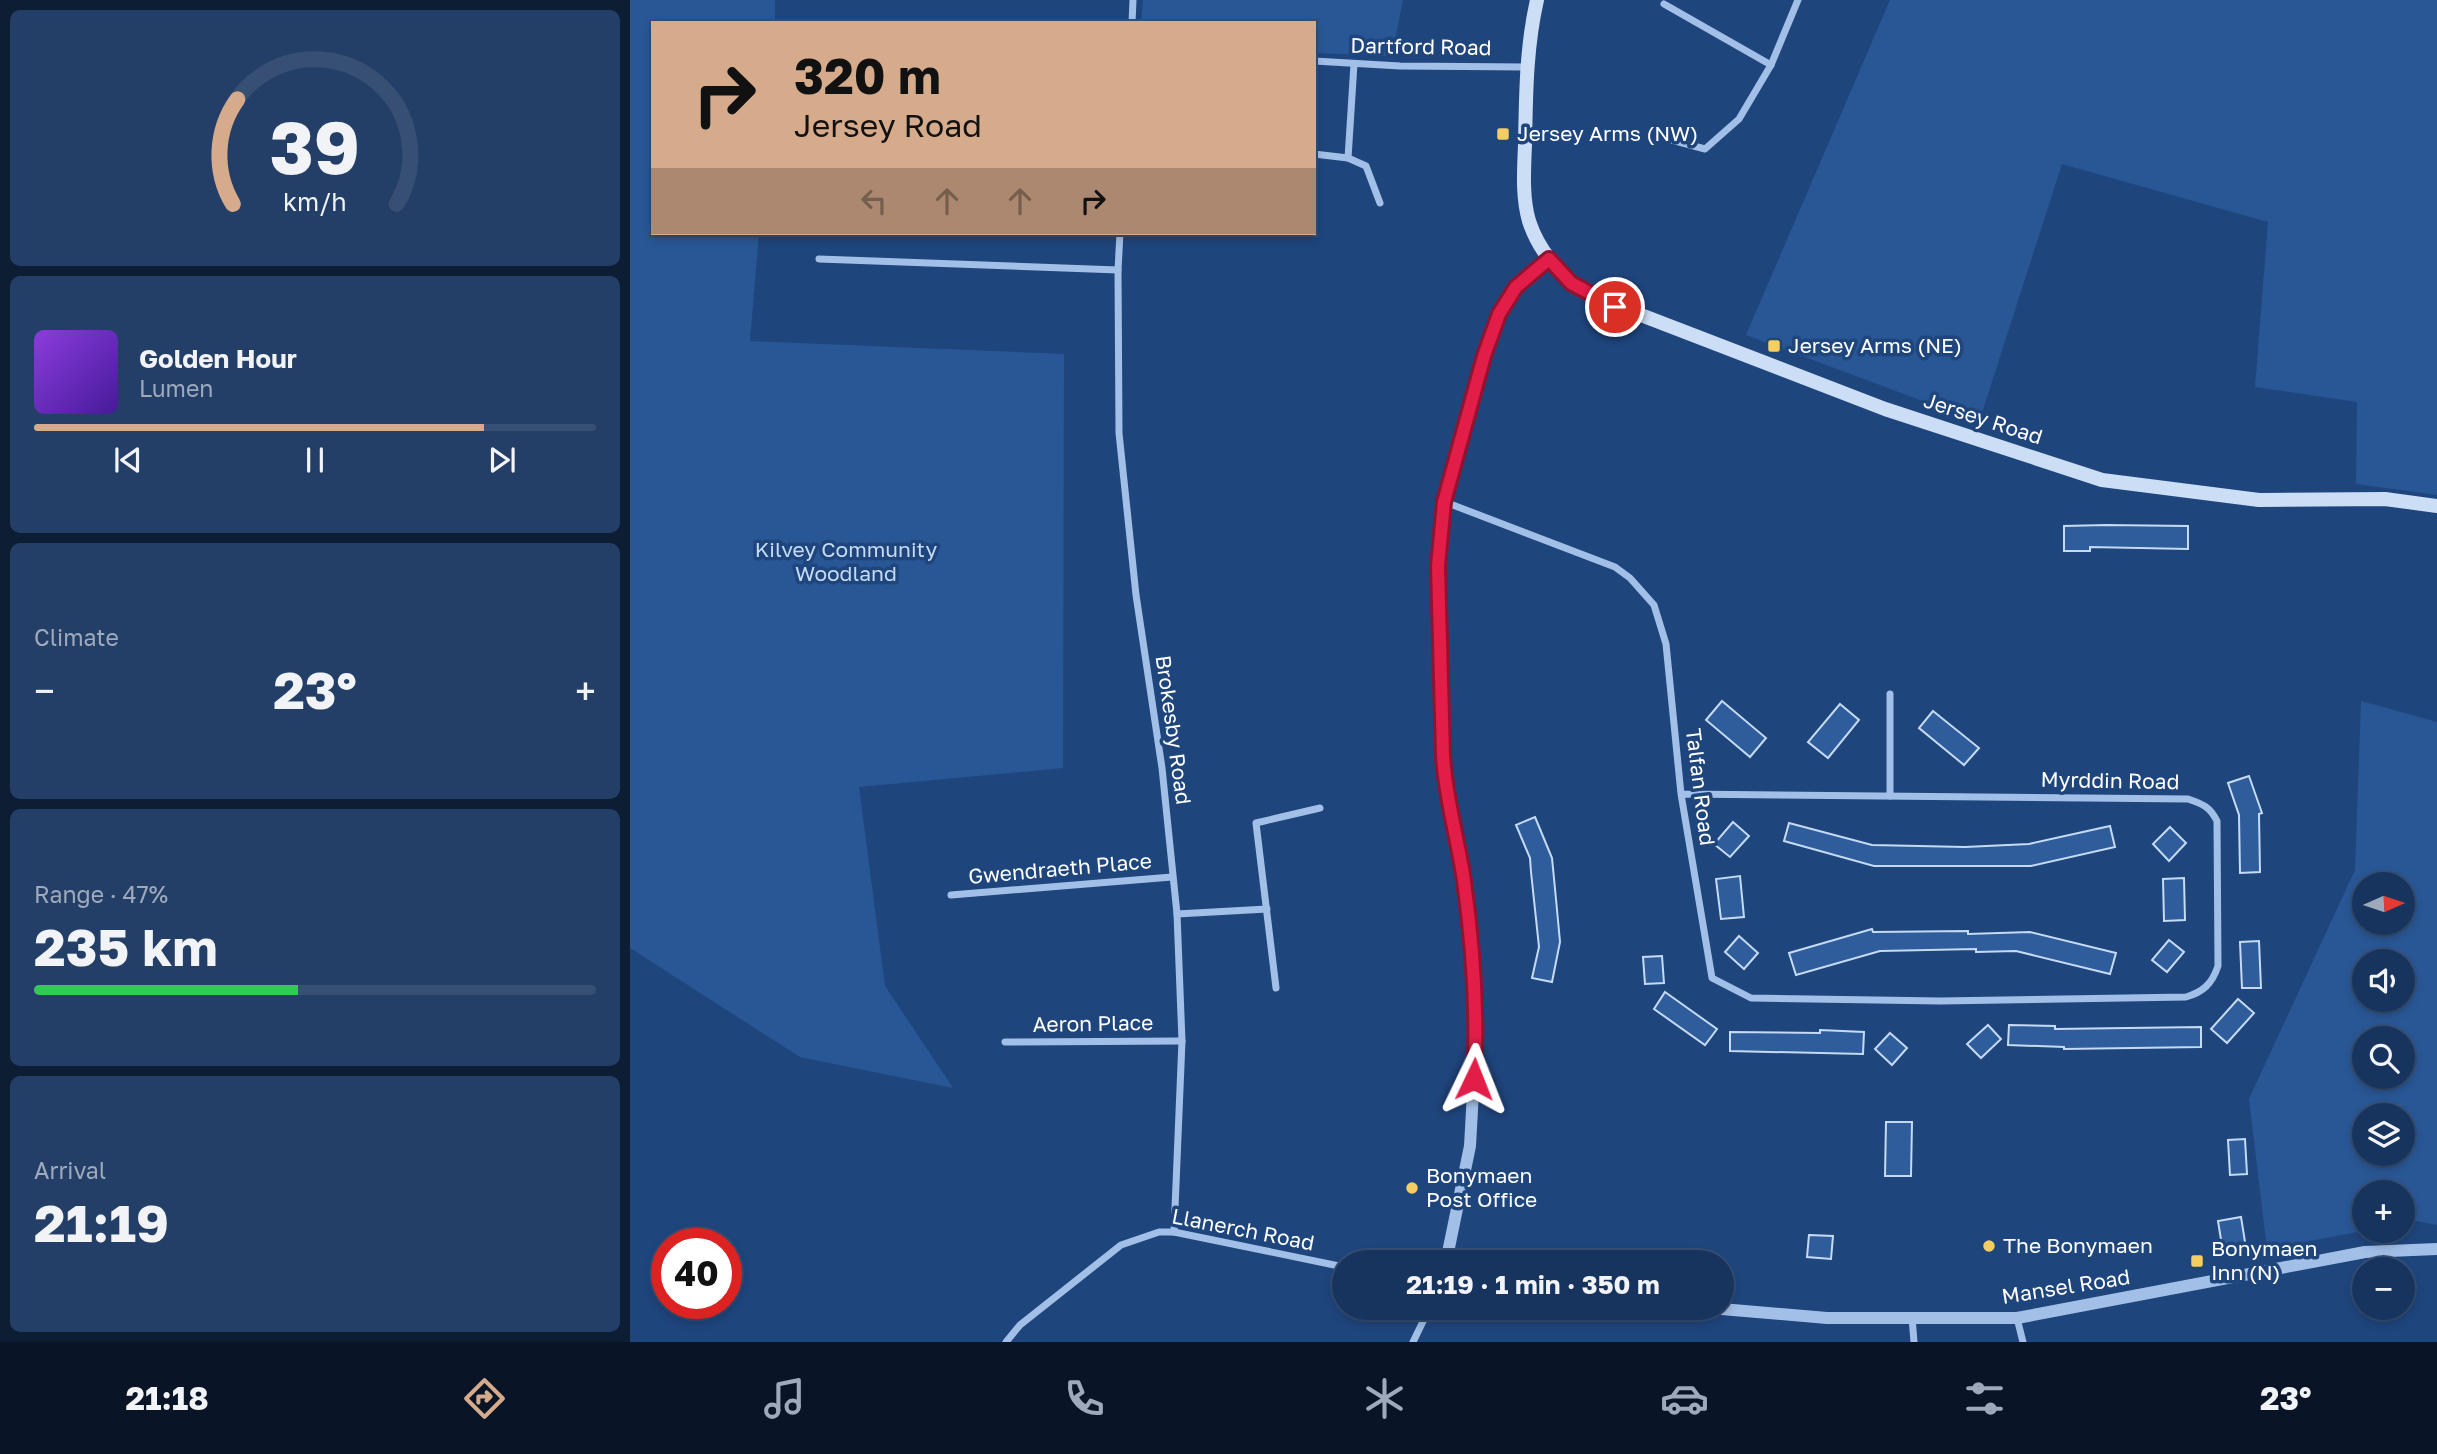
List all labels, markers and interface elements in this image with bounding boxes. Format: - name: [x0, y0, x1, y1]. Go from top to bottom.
- street label: Dartford Road: [1350, 32, 1492, 60]
- text: 320 m: [794, 46, 941, 105]
- icon: right: [679, 49, 770, 140]
- text: 39: [270, 104, 360, 191]
- text: Jersey Road: [794, 106, 982, 144]
- place label: Jersey Arms (NW): [1517, 120, 1698, 146]
- marker: Jersey Arms (NW): [1495, 126, 1511, 142]
- icon: left: [855, 182, 893, 220]
- icon: ahead: [928, 182, 966, 220]
- icon: ahead: [1001, 182, 1039, 220]
- icon: right: [1074, 182, 1112, 220]
- text: km/h: [283, 186, 347, 217]
- pin: [1585, 277, 1645, 337]
- icon: arrive: [1596, 288, 1634, 326]
- place label: Jersey Arms (NE): [1788, 332, 1962, 358]
- marker: Jersey Arms (NE): [1766, 338, 1782, 354]
- text: Golden Hour: [139, 343, 297, 374]
- text: Lumen: [139, 374, 213, 402]
- street label: Jersey Road: [1921, 387, 2046, 449]
- icon: previous: [109, 441, 147, 479]
- icon: pause: [296, 441, 334, 479]
- icon: next: [483, 441, 521, 479]
- park label: Kilvey Community Woodland: [755, 536, 937, 586]
- text: Climate: [34, 623, 119, 651]
- street label: Brokesby Road: [1151, 654, 1197, 806]
- text: 23°: [273, 658, 357, 720]
- text: −: [34, 668, 55, 713]
- text: +: [575, 668, 596, 713]
- street label: Talfan Road: [1681, 727, 1721, 847]
- street label: Myrddin Road: [2040, 766, 2180, 794]
- street label: Gwendraeth Place: [967, 847, 1153, 889]
- north arrow: [2352, 872, 2415, 934]
- map controls: [2352, 872, 2415, 1320]
- text: Range · 47%: [34, 880, 168, 908]
- text: 235 km: [34, 915, 218, 977]
- button: sound: [2352, 949, 2415, 1012]
- street label: Aeron Place: [1032, 1009, 1154, 1037]
- button: search: [2352, 1026, 2415, 1089]
- position arrow: [1437, 1042, 1511, 1116]
- button: layers: [2352, 1103, 2415, 1166]
- text: Arrival: [34, 1156, 106, 1184]
- place label: Bonymaen Post Office: [1426, 1162, 1537, 1212]
- marker: Bonymaen Post Office: [1404, 1180, 1420, 1196]
- button: +: [2352, 1180, 2415, 1243]
- text: 21:19: [34, 1191, 169, 1253]
- street label: Llanerch Road: [1170, 1202, 1317, 1256]
- speed limit sign: 40: [651, 1228, 742, 1319]
- place label: The Bonymaen: [2003, 1232, 2153, 1258]
- place label: Bonymaen Inn (N): [2211, 1235, 2317, 1285]
- marker: The Bonymaen: [1981, 1238, 1997, 1254]
- marker: Bonymaen Inn (N): [2189, 1253, 2205, 1269]
- button: −: [2352, 1257, 2415, 1320]
- street label: Mansel Road: [2000, 1263, 2132, 1309]
- text: 21:19 · 1 min · 350 m: [1406, 1269, 1660, 1300]
- icon: directions: [460, 1374, 509, 1423]
- icon: music: [760, 1374, 809, 1423]
- icon: phone: [1060, 1374, 1109, 1423]
- icon: climate: [1360, 1374, 1409, 1423]
- icon: car: [1660, 1374, 1709, 1423]
- icon: filters: [1960, 1374, 2009, 1423]
- text: 21:18: [126, 1379, 209, 1417]
- text: 23°: [2260, 1379, 2311, 1417]

